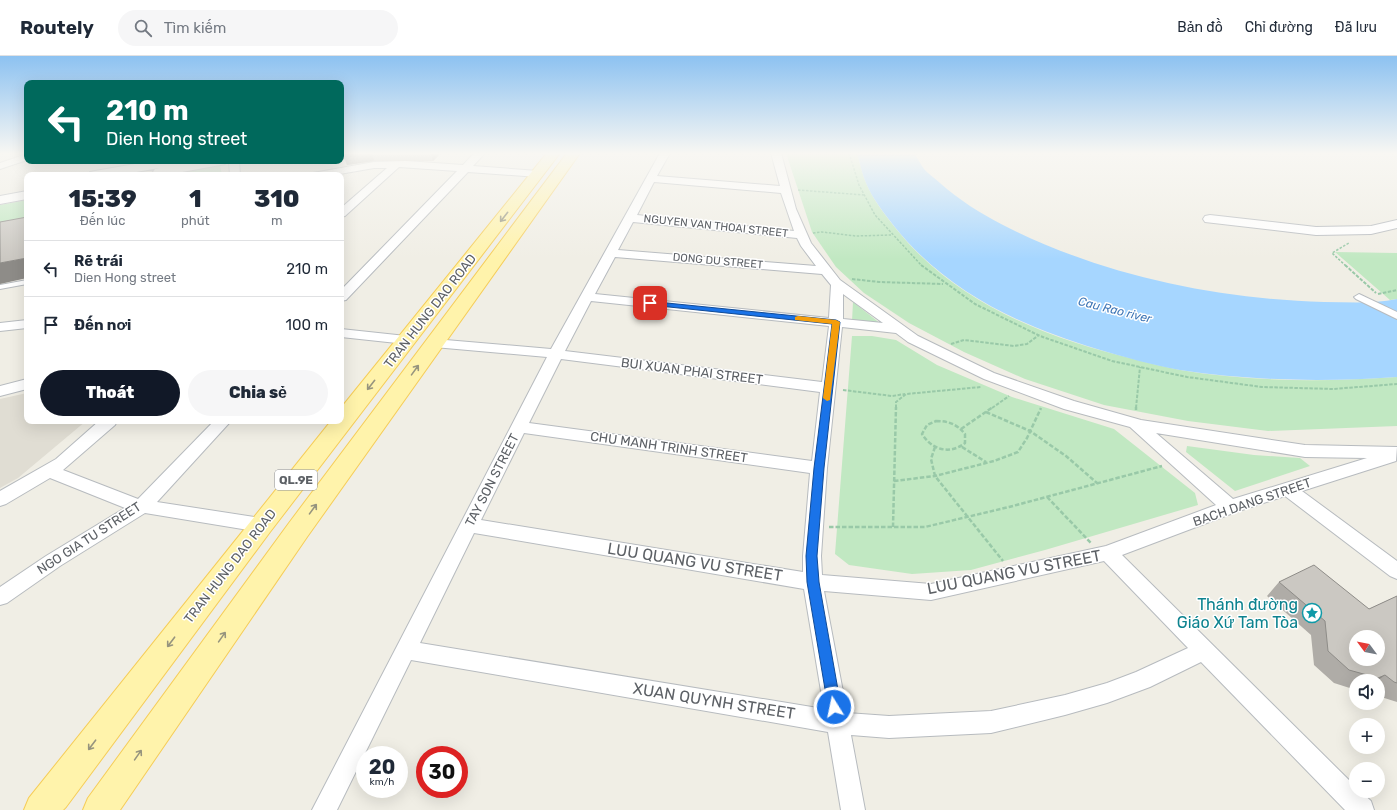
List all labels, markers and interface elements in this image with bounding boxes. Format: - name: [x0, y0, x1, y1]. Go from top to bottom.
- search box: [118, 10, 398, 46]
- text: Routely: [20, 16, 94, 39]
- icon: search: [132, 17, 154, 39]
- text: Tìm kiếm: [164, 19, 226, 37]
- text: Bản đồ: [1177, 19, 1223, 36]
- text: Chỉ đường: [1245, 19, 1313, 36]
- text: Đã lưu: [1335, 19, 1377, 36]
- text: 210 m: [106, 94, 189, 127]
- icon: left: [40, 96, 92, 148]
- text: Dien Hong street: [106, 128, 247, 150]
- text: 15:39: [68, 185, 137, 213]
- text: 1: [189, 185, 202, 213]
- text: 310: [254, 185, 300, 213]
- one-way arrow: [500, 211, 508, 222]
- street label: NGUYEN VAN THOAI STREET: [643, 212, 790, 240]
- text: Đến lúc: [80, 213, 125, 228]
- text: phút: [181, 213, 210, 228]
- text: m: [271, 213, 283, 228]
- street label: TRAN HUNG DAO ROAD: [381, 251, 479, 371]
- street label: DONG DU STREET: [672, 251, 764, 271]
- text: Rẽ trái: [74, 252, 123, 270]
- icon: left: [40, 258, 62, 280]
- text: 210 m: [286, 260, 328, 278]
- text: Dien Hong street: [74, 270, 176, 285]
- pin: [633, 286, 667, 320]
- icon: arrive: [639, 292, 661, 314]
- water label: Cau Rao river: [1077, 294, 1154, 326]
- icon: arrive: [40, 314, 62, 336]
- text: Đến nơi: [74, 316, 131, 334]
- text: 100 m: [286, 316, 328, 334]
- street label: BUI XUAN PHAI STREET: [620, 355, 764, 387]
- one-way arrow: [411, 364, 419, 375]
- button: Thoát: [40, 370, 180, 416]
- button: Chia sẻ: [188, 370, 328, 416]
- one-way arrow: [367, 379, 376, 390]
- street label: CHU MANH TRINH STREET: [589, 429, 749, 466]
- street label: TAY SON STREET: [462, 431, 522, 529]
- road number: QL.9E: [275, 470, 317, 490]
- street label: BACH DANG STREET: [1191, 475, 1314, 529]
- street label: NGO GIA TU STREET: [34, 499, 144, 577]
- one-way arrow: [309, 503, 318, 514]
- street label: TRAN HUNG DAO ROAD: [181, 506, 279, 626]
- street label: LUU QUANG VU STREET: [606, 539, 784, 585]
- street label: LUU QUANG VU STREET: [925, 546, 1103, 598]
- place label: Thánh đường Giáo Xứ Tam Tòa: [1177, 595, 1298, 632]
- place icon: Thánh đường Giáo Xứ Tam Tòa: [1301, 602, 1323, 624]
- north arrow: [1349, 630, 1385, 666]
- map controls: [1349, 630, 1385, 798]
- one-way arrow: [218, 632, 226, 643]
- one-way arrow: [167, 636, 175, 647]
- button: sound: [1349, 674, 1385, 710]
- street label: XUAN QUYNH STREET: [632, 679, 796, 723]
- position arrow: [813, 686, 855, 728]
- button: +: [1349, 718, 1385, 754]
- one-way arrow: [88, 740, 96, 751]
- speed limit sign: 30: [416, 746, 468, 798]
- one-way arrow: [134, 750, 142, 761]
- text: 20: [369, 755, 395, 779]
- button: −: [1349, 762, 1385, 798]
- text: km/h: [370, 776, 394, 788]

